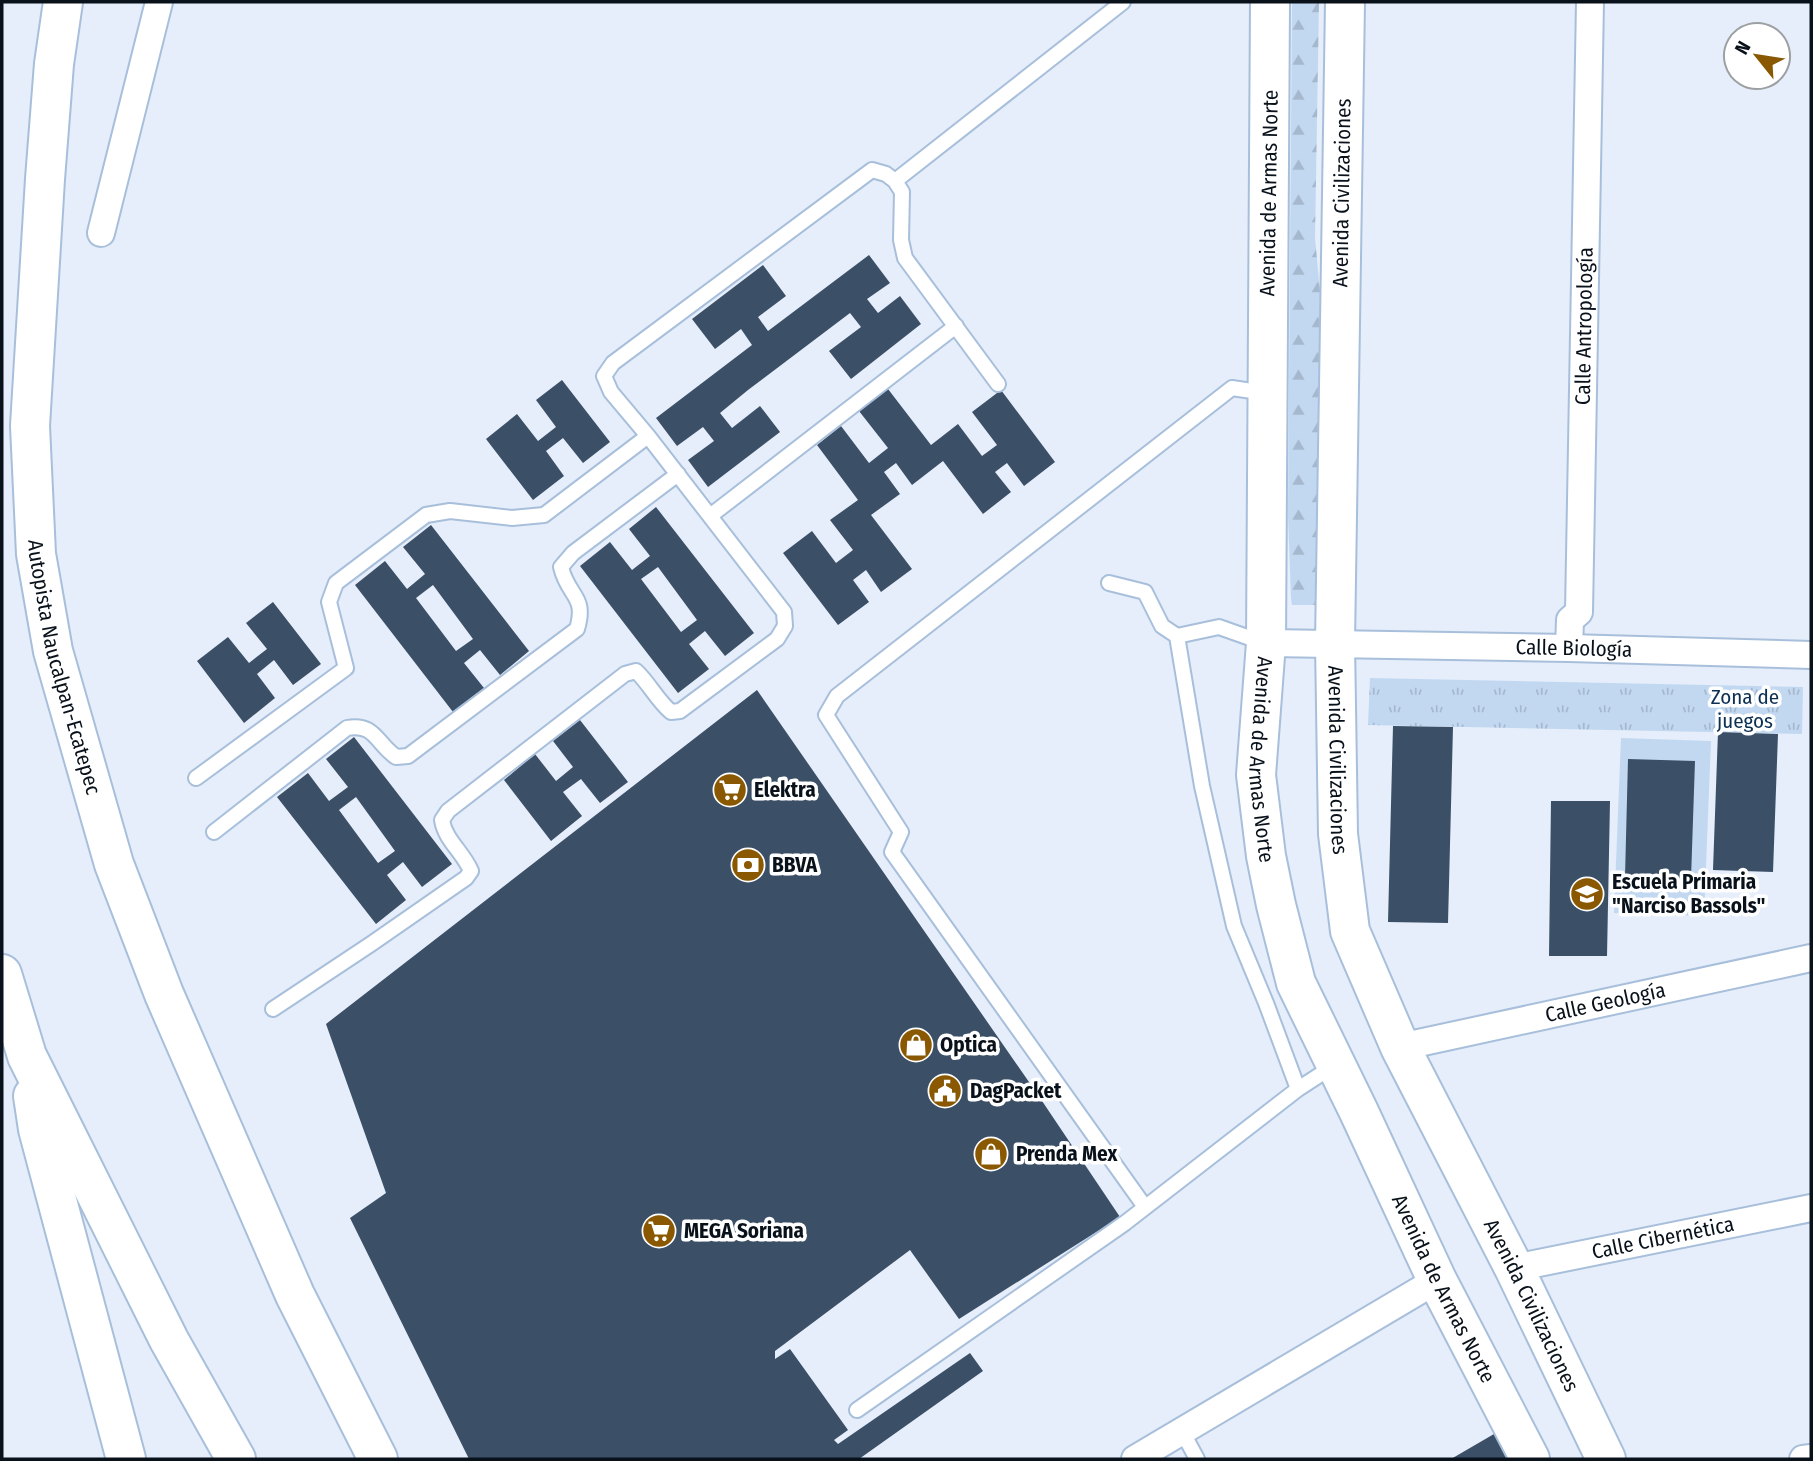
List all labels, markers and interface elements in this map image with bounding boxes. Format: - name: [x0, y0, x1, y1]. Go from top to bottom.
- north arrow: [1722, 21, 1792, 91]
- text: N: [1730, 37, 1756, 58]
- street label: Avenida de Armas Norte: [1254, 89, 1284, 297]
- street label: Avenida Civilizaciones: [1327, 98, 1357, 288]
- street label: Calle Antropología: [1570, 247, 1599, 405]
- street label: Autopista Naucalpan-Ecatepec: [22, 539, 106, 798]
- street label: Calle Biología: [1515, 634, 1633, 663]
- street label: Avenida de Armas Norte: [1243, 656, 1280, 865]
- street label: Avenida Civilizaciones: [1322, 665, 1353, 856]
- park label: Zona de juegos: [1711, 684, 1779, 734]
- supermarket icon: Elektra: [711, 771, 749, 809]
- place label: Elektra: [754, 777, 816, 803]
- bank icon: BBVA: [729, 846, 767, 884]
- place label: BBVA: [772, 852, 818, 878]
- place label: Escuela Primaria "Narciso Bassols": [1612, 869, 1766, 919]
- school or university icon: Escuela Primaria "Narciso Bassols": [1568, 875, 1606, 913]
- street label: Calle Geología: [1543, 977, 1668, 1028]
- shop icon: Optica: [897, 1026, 935, 1064]
- place label: Optica: [940, 1032, 997, 1058]
- public building icon: DagPacket: [926, 1072, 964, 1110]
- place label: DagPacket: [970, 1078, 1062, 1104]
- shop icon: Prenda Mex: [972, 1135, 1010, 1173]
- place label: Prenda Mex: [1016, 1141, 1118, 1167]
- street label: Avenida de Armas Norte: [1386, 1190, 1501, 1387]
- street label: Calle Cibernética: [1590, 1211, 1736, 1265]
- supermarket icon: MEGA Soriana: [640, 1212, 678, 1250]
- street label: Avenida Civilizaciones: [1478, 1215, 1585, 1396]
- place label: MEGA Soriana: [684, 1218, 804, 1244]

